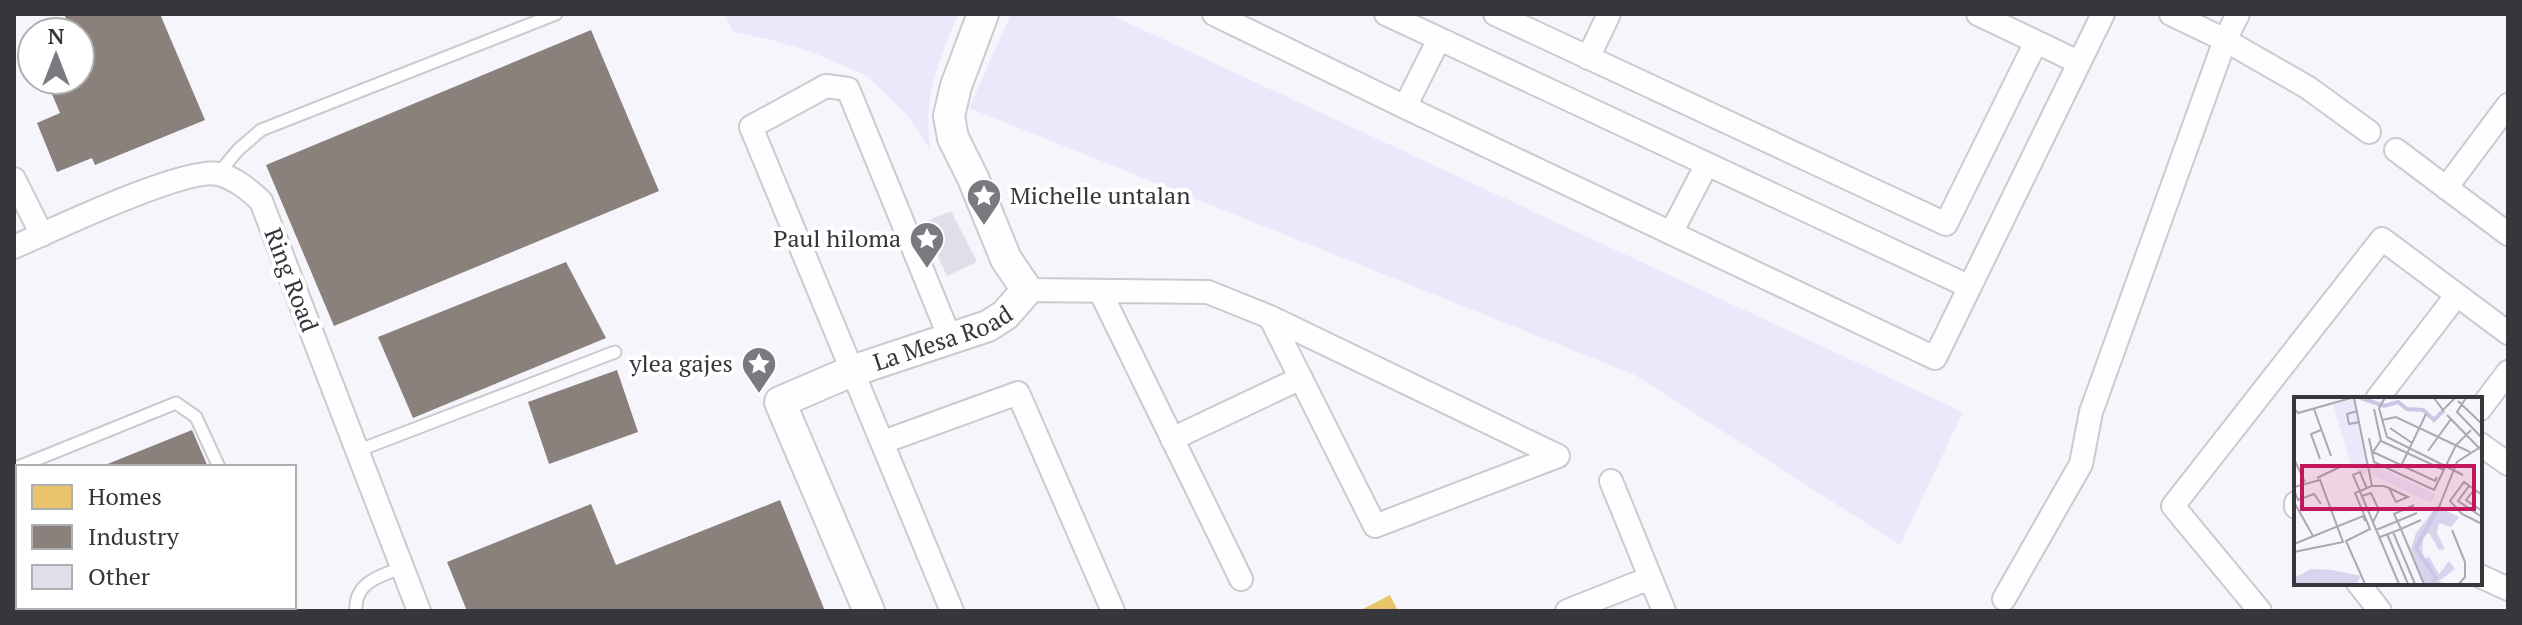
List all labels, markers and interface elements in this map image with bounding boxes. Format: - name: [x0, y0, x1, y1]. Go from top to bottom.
- north arrow: [16, 16, 96, 96]
- text: N: [48, 21, 65, 50]
- place icon: Michelle untalan: [965, 177, 1003, 227]
- place label: Michelle untalan: [1010, 179, 1190, 211]
- place icon: Paul hiloma: [908, 220, 946, 270]
- place label: Paul hiloma: [773, 222, 901, 254]
- street label: Ring Road: [258, 223, 326, 336]
- street label: La Mesa Road: [869, 297, 1018, 378]
- place icon: ylea gajes: [740, 345, 778, 395]
- place label: ylea gajes: [629, 347, 733, 379]
- inset map: [2294, 397, 2482, 585]
- legend: [16, 465, 296, 609]
- text: Homes: [88, 480, 162, 512]
- text: Industry: [88, 520, 180, 552]
- text: Other: [88, 560, 151, 592]

